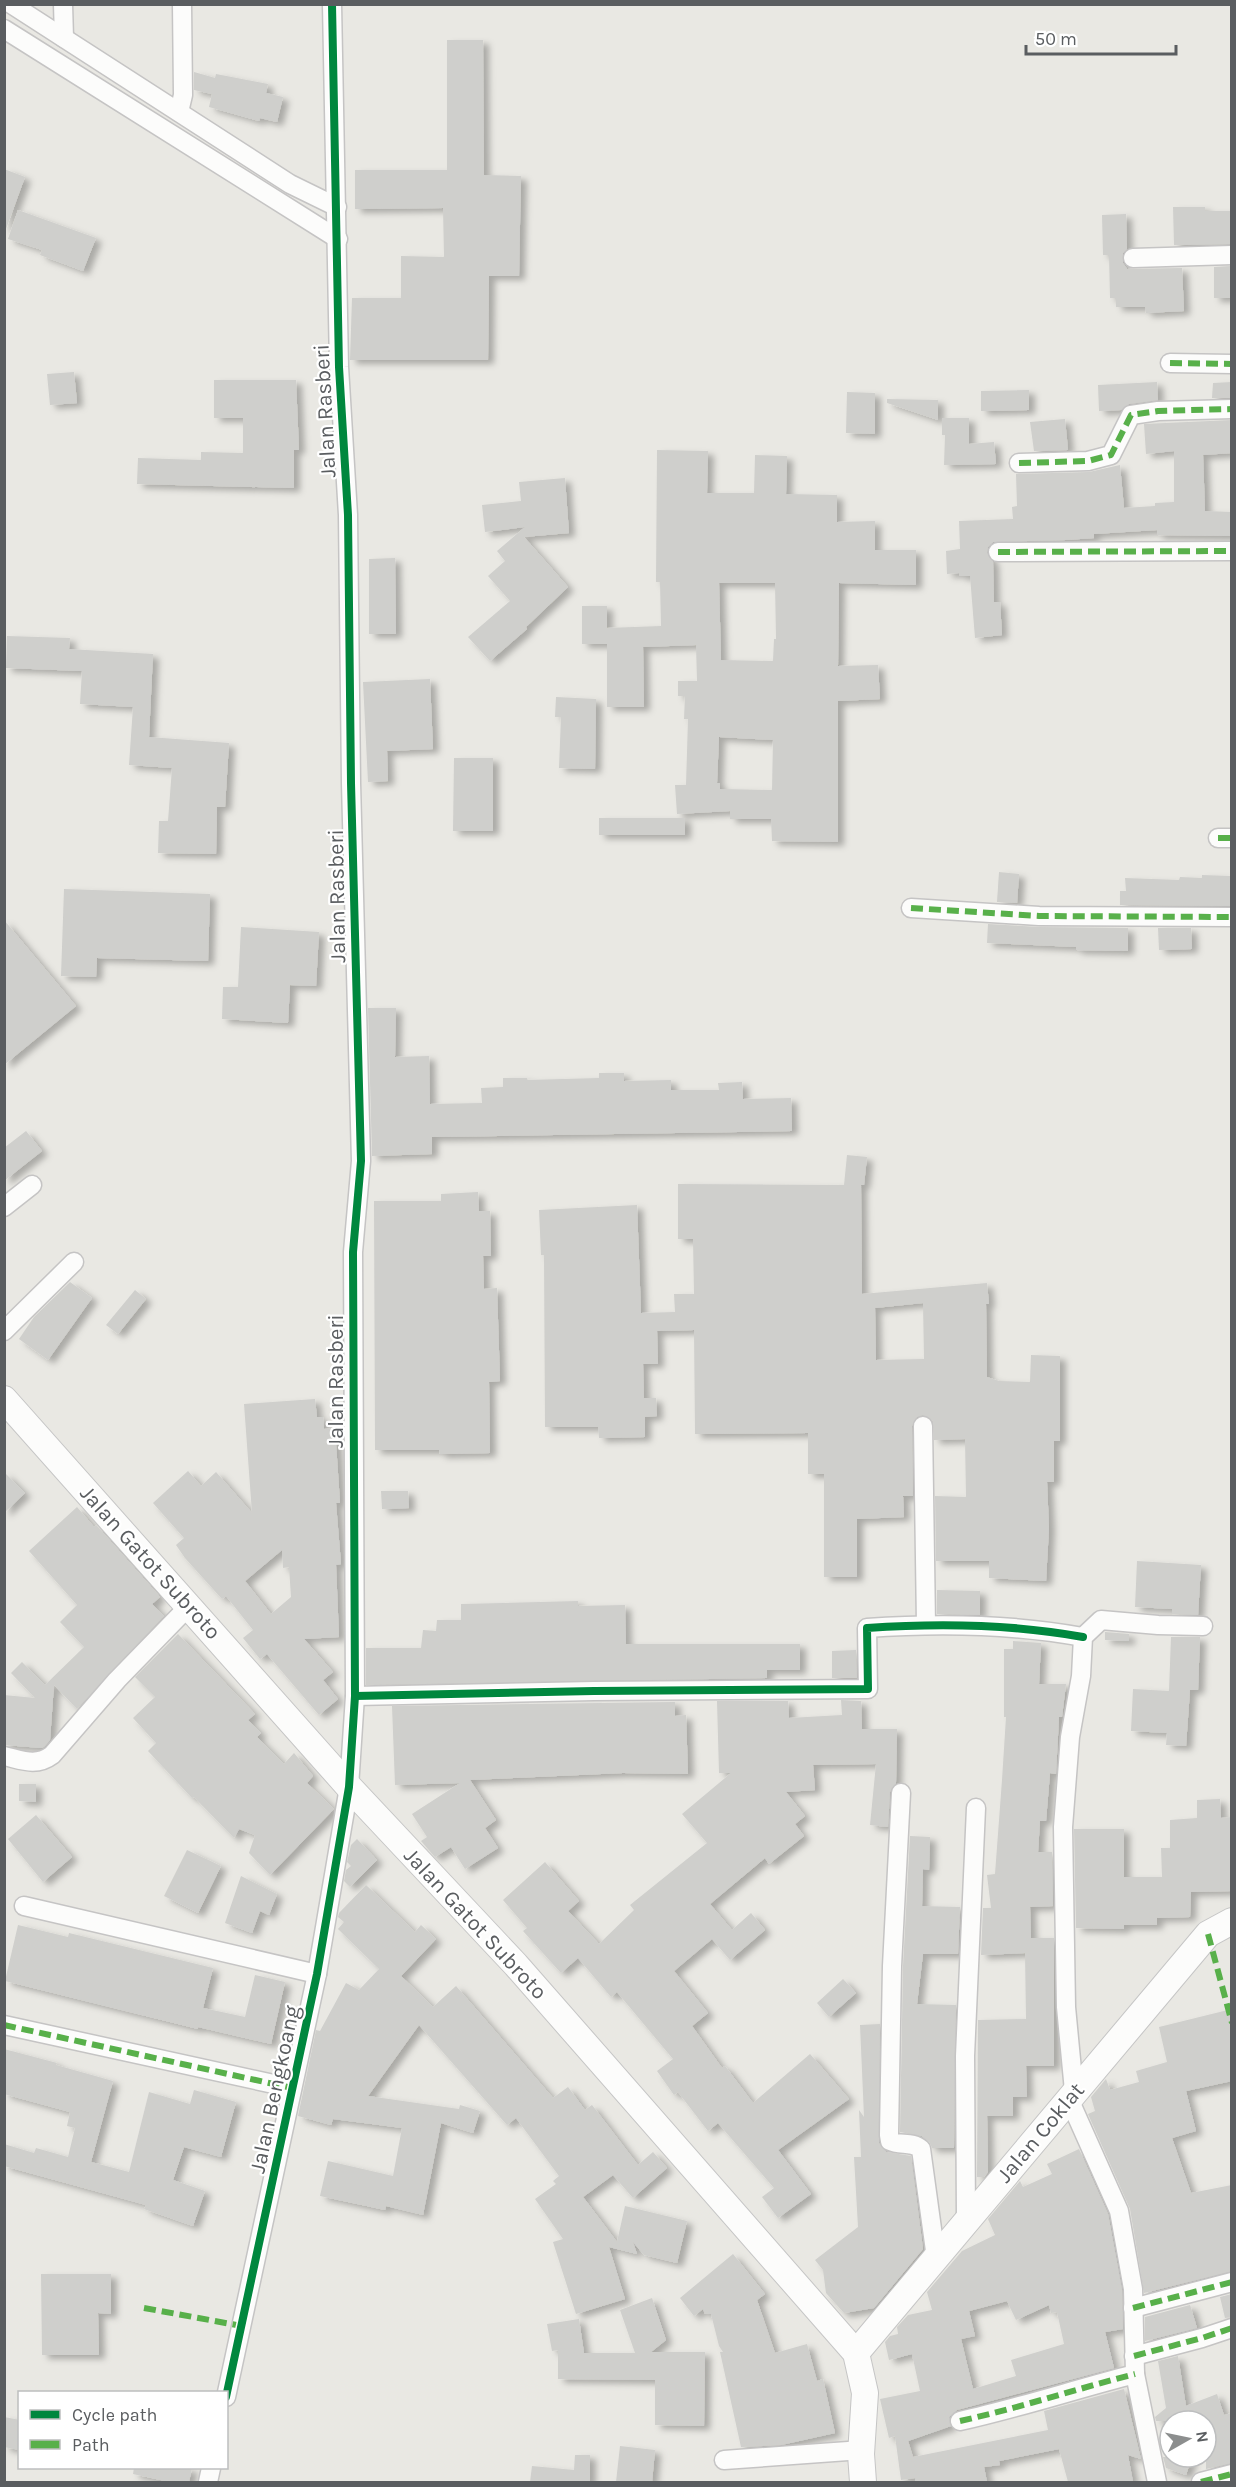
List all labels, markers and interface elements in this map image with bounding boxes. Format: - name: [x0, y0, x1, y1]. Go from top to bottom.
- scale bar: [1026, 18, 1176, 56]
- text: 50 m: [1035, 28, 1077, 50]
- street label: Jalan Rasberi: [309, 343, 341, 478]
- street label: Jalan Rasberi: [323, 829, 351, 963]
- street label: Jalan Rasberi: [323, 1314, 349, 1448]
- street label: Jalan Gatot Subroto: [74, 1480, 226, 1645]
- street label: Jalan Gatot Subroto: [398, 1842, 552, 2005]
- street label: Jalan Bengkoang: [245, 2002, 306, 2175]
- street label: Jalan Coklat: [992, 2077, 1090, 2188]
- legend: [18, 2391, 228, 2469]
- text: Cycle path: [72, 2404, 157, 2426]
- north arrow: [1158, 2409, 1218, 2469]
- text: N: [1192, 2430, 1213, 2444]
- text: Path: [72, 2434, 110, 2456]

